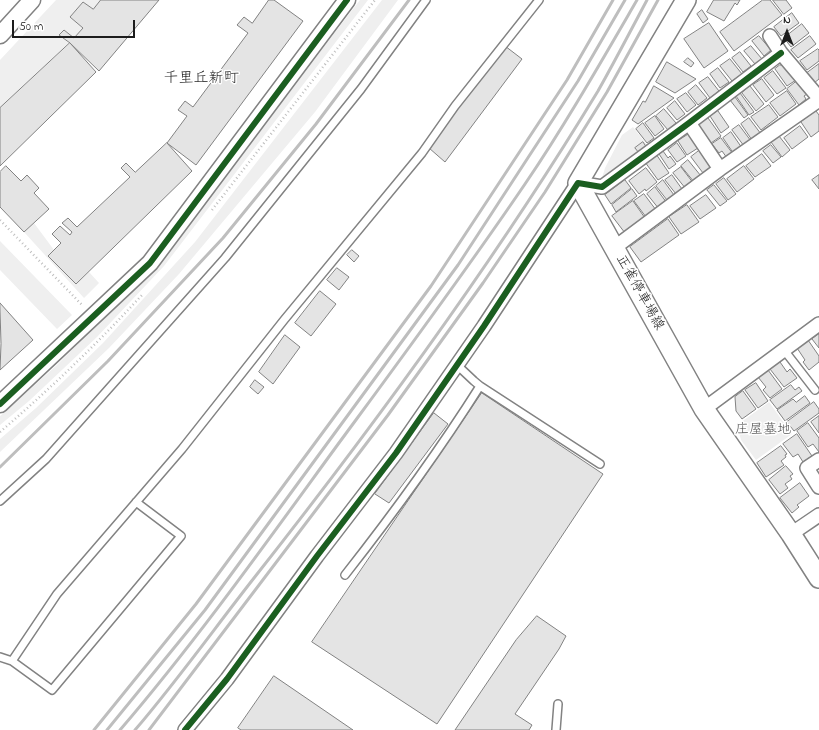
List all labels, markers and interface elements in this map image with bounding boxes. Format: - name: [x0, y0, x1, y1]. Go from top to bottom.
- scale bar: [14, 12, 137, 38]
- north arrow: [767, 12, 807, 52]
- text: N: [783, 12, 791, 28]
- text: 50 m: [19, 18, 43, 36]
- district label: 千里丘新町: [164, 71, 238, 89]
- street label: 正雀停車場線: [611, 252, 667, 334]
- park label: 庄屋墓地: [735, 423, 791, 439]

